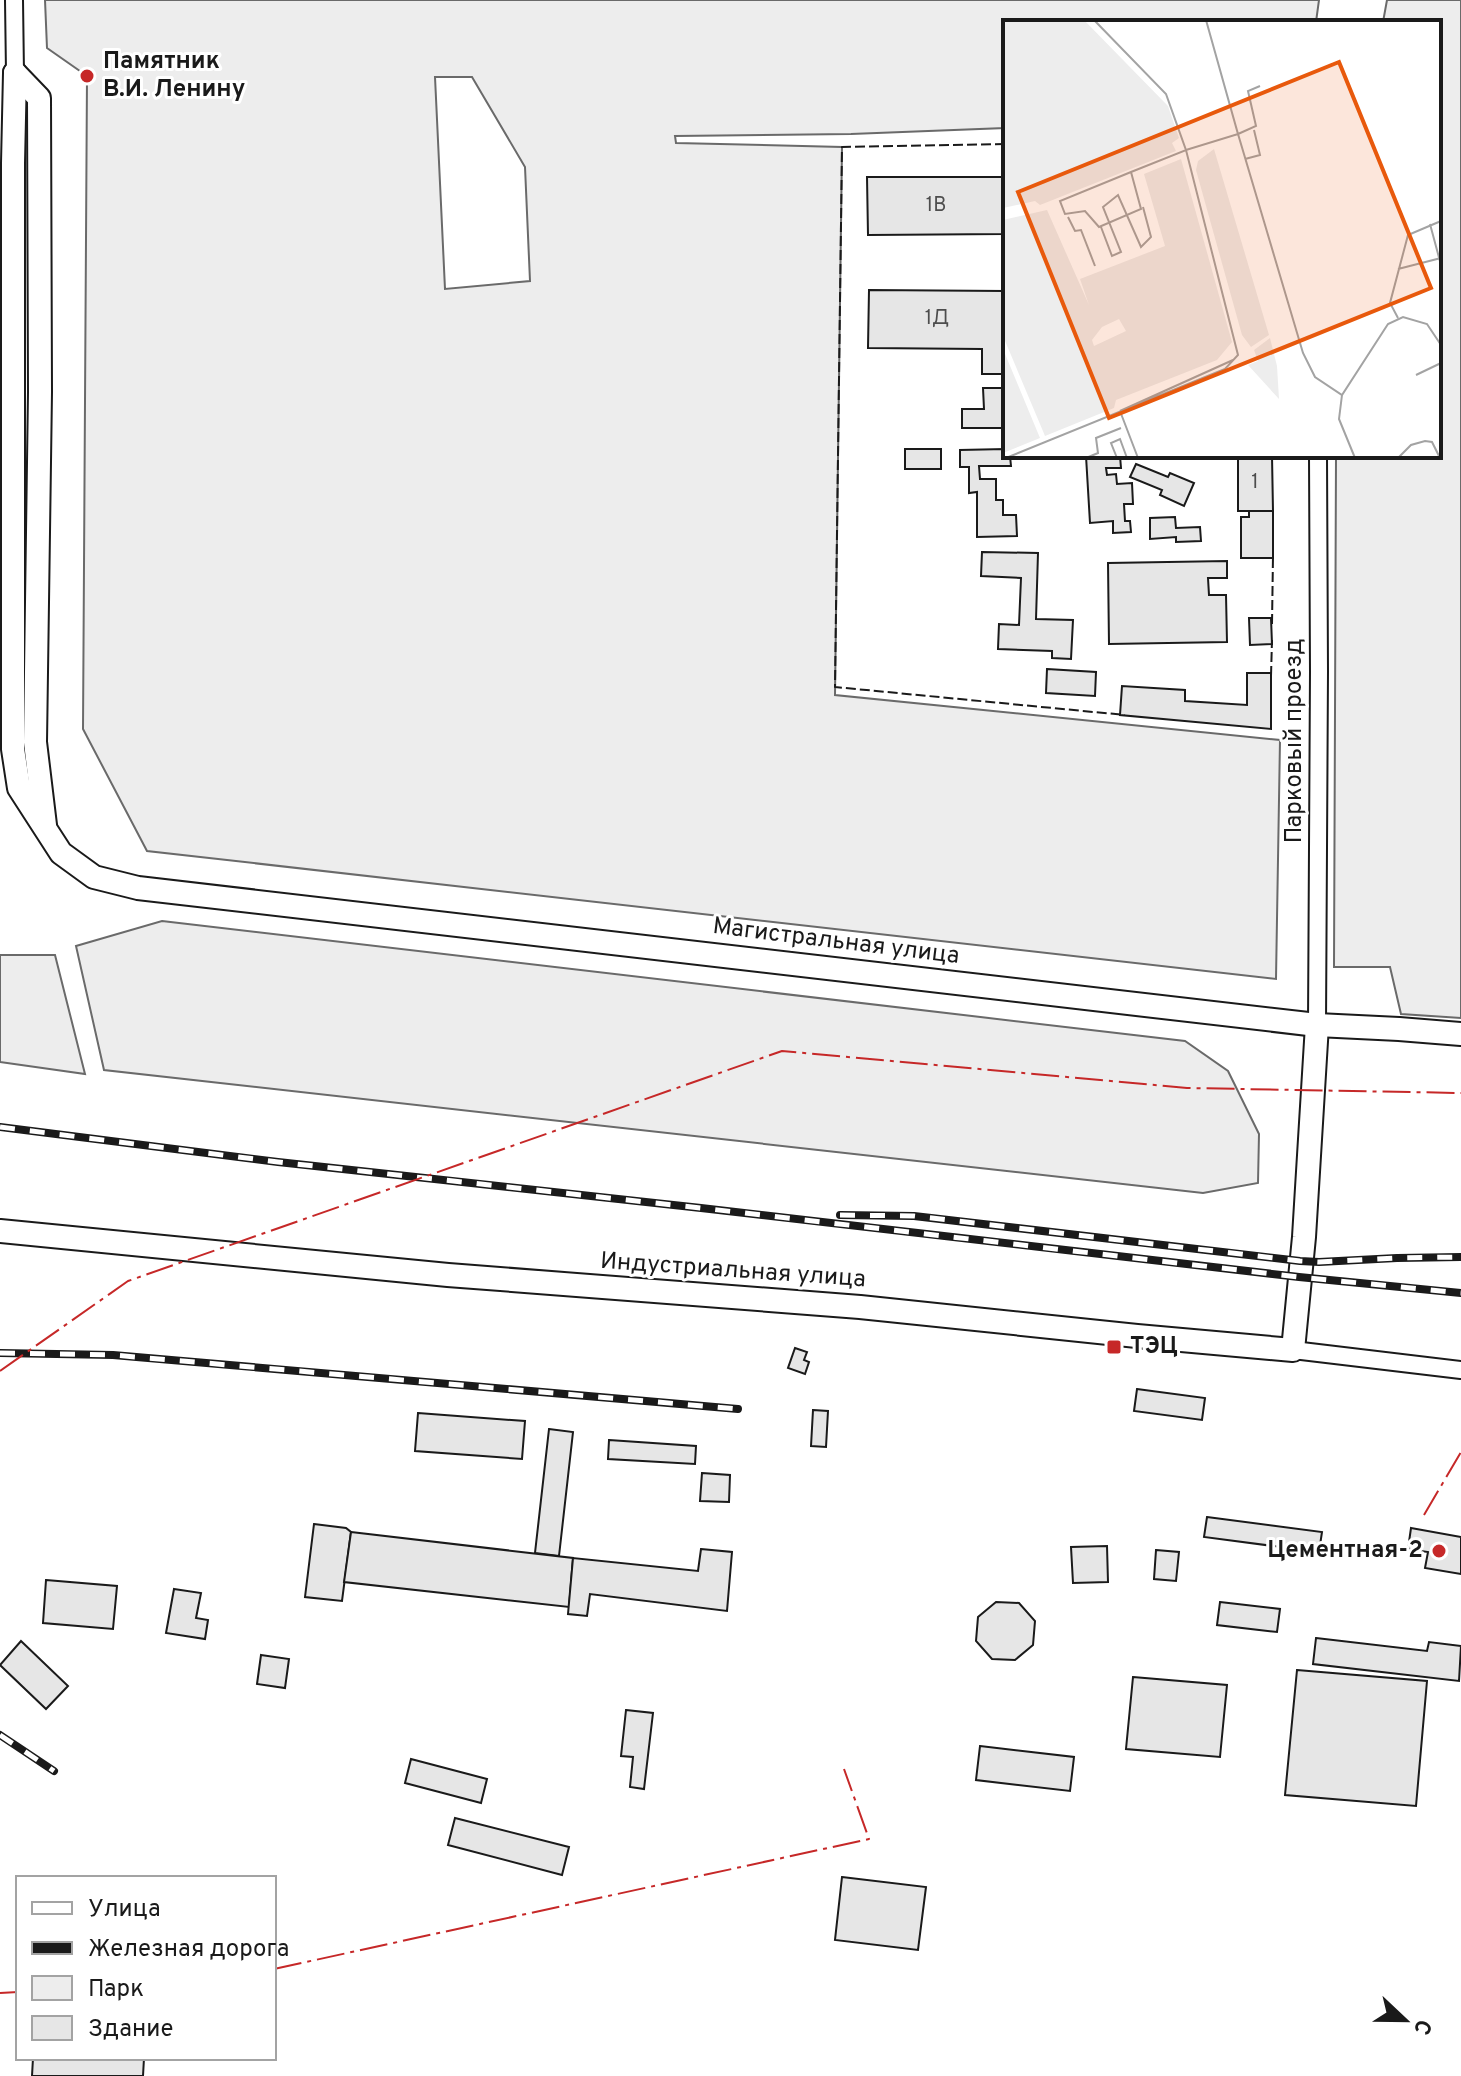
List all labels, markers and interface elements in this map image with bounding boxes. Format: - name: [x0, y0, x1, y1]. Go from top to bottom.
- inset map: [1003, 20, 1441, 458]
- place label: Памятник В.И. Ленину: [103, 47, 245, 105]
- marker: Памятник В.И. Ленину: [78, 67, 96, 85]
- house number: 1В: [926, 193, 946, 219]
- house number: 1Д: [925, 306, 949, 332]
- house number: 1: [1251, 470, 1259, 496]
- street label: Парковый проезд: [1280, 639, 1310, 843]
- street label: Магистральная улица: [711, 912, 961, 972]
- street label: Индустриальная улица: [599, 1247, 867, 1295]
- place label: ТЭЦ: [1130, 1332, 1178, 1362]
- marker: ТЭЦ: [1105, 1338, 1123, 1356]
- place label: Цементная-2: [1267, 1536, 1423, 1566]
- marker: Цементная-2: [1430, 1542, 1448, 1560]
- legend: [16, 1876, 276, 2060]
- text: Улица: [88, 1895, 161, 1925]
- text: Железная дорога: [88, 1935, 289, 1965]
- text: Парк: [88, 1975, 144, 2005]
- north arrow: [1365, 1980, 1445, 2060]
- text: Здание: [88, 2015, 174, 2045]
- text: С: [1406, 2015, 1436, 2038]

